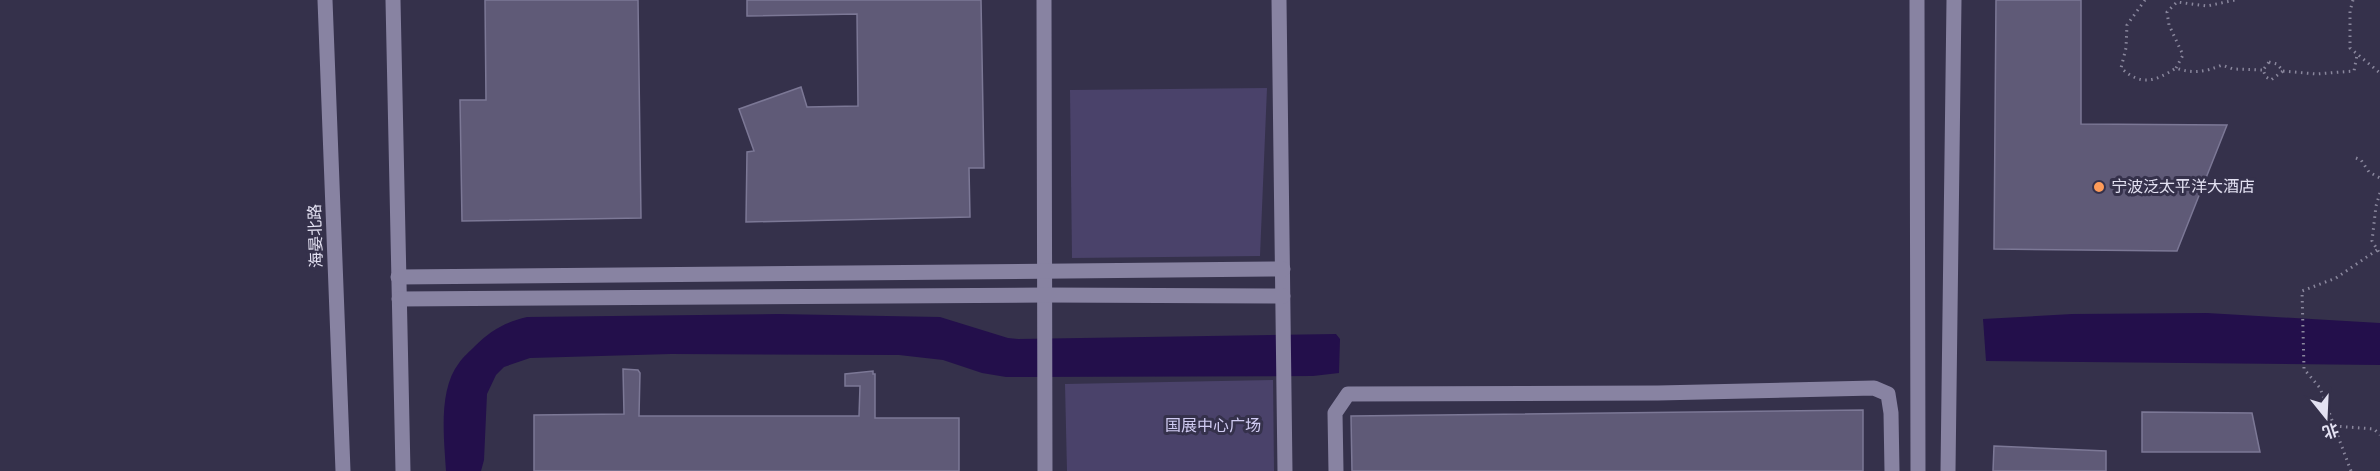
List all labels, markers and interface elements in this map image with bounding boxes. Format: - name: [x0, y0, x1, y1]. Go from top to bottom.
- place label: 宁波泛太平洋大酒店: [2111, 177, 2255, 197]
- marker: 宁波泛太平洋大酒店: [2092, 180, 2106, 194]
- street label: 海晏北路: [305, 204, 327, 268]
- north arrow: [2296, 387, 2356, 447]
- park label: 国展中心广场: [1165, 416, 1261, 436]
- text: 北: [2320, 418, 2341, 442]

